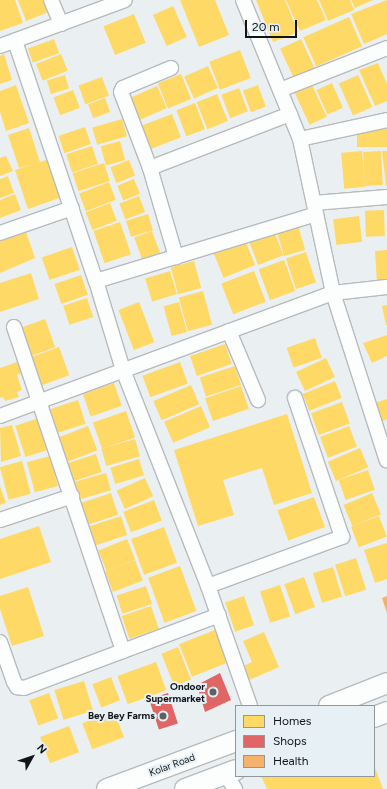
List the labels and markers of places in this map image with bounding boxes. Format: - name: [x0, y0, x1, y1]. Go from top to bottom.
- place label: Ondoor Supermarket: [145, 680, 205, 704]
- marker: Ondoor Supermarket: [208, 687, 218, 697]
- place label: Bey Bey Farms: [88, 710, 155, 722]
- marker: Bey Bey Farms: [158, 711, 168, 721]

